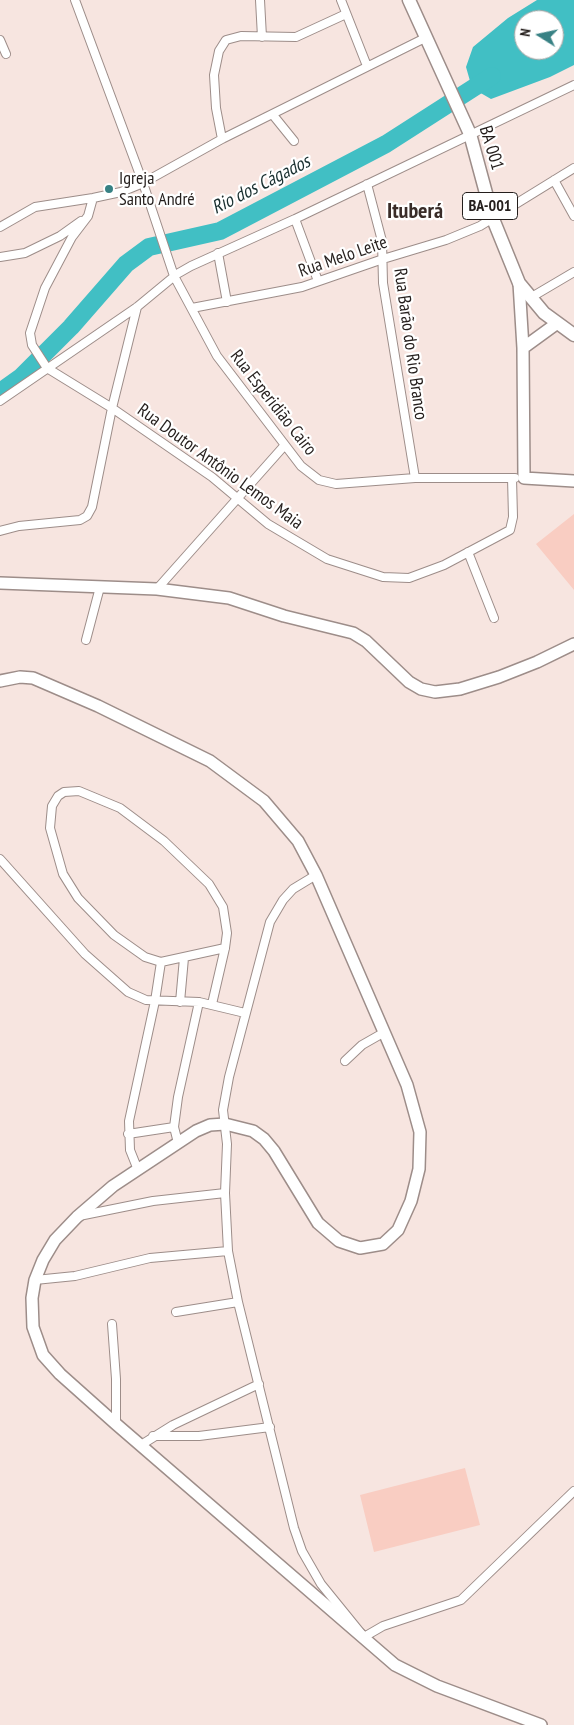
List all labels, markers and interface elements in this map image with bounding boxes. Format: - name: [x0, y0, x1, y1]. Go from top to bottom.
- north arrow: [514, 10, 564, 60]
- text: N: [516, 27, 535, 38]
- street label: BA 001: [474, 123, 508, 173]
- water label: Rio dos Cágados: [208, 150, 314, 220]
- place label: Igreja Santo André: [119, 168, 195, 210]
- marker: Igreja Santo André: [103, 183, 115, 195]
- road number: BA-001: [462, 192, 518, 220]
- district label: Ituberá: [387, 199, 443, 225]
- street label: Rua Melo Leite: [296, 232, 390, 282]
- street label: Rua Barão do Rio Branco: [389, 267, 431, 421]
- street label: Rua Esperidião Cairo: [225, 346, 321, 460]
- street label: Rua Doutor Antônio Lemos Maia: [133, 400, 307, 534]

